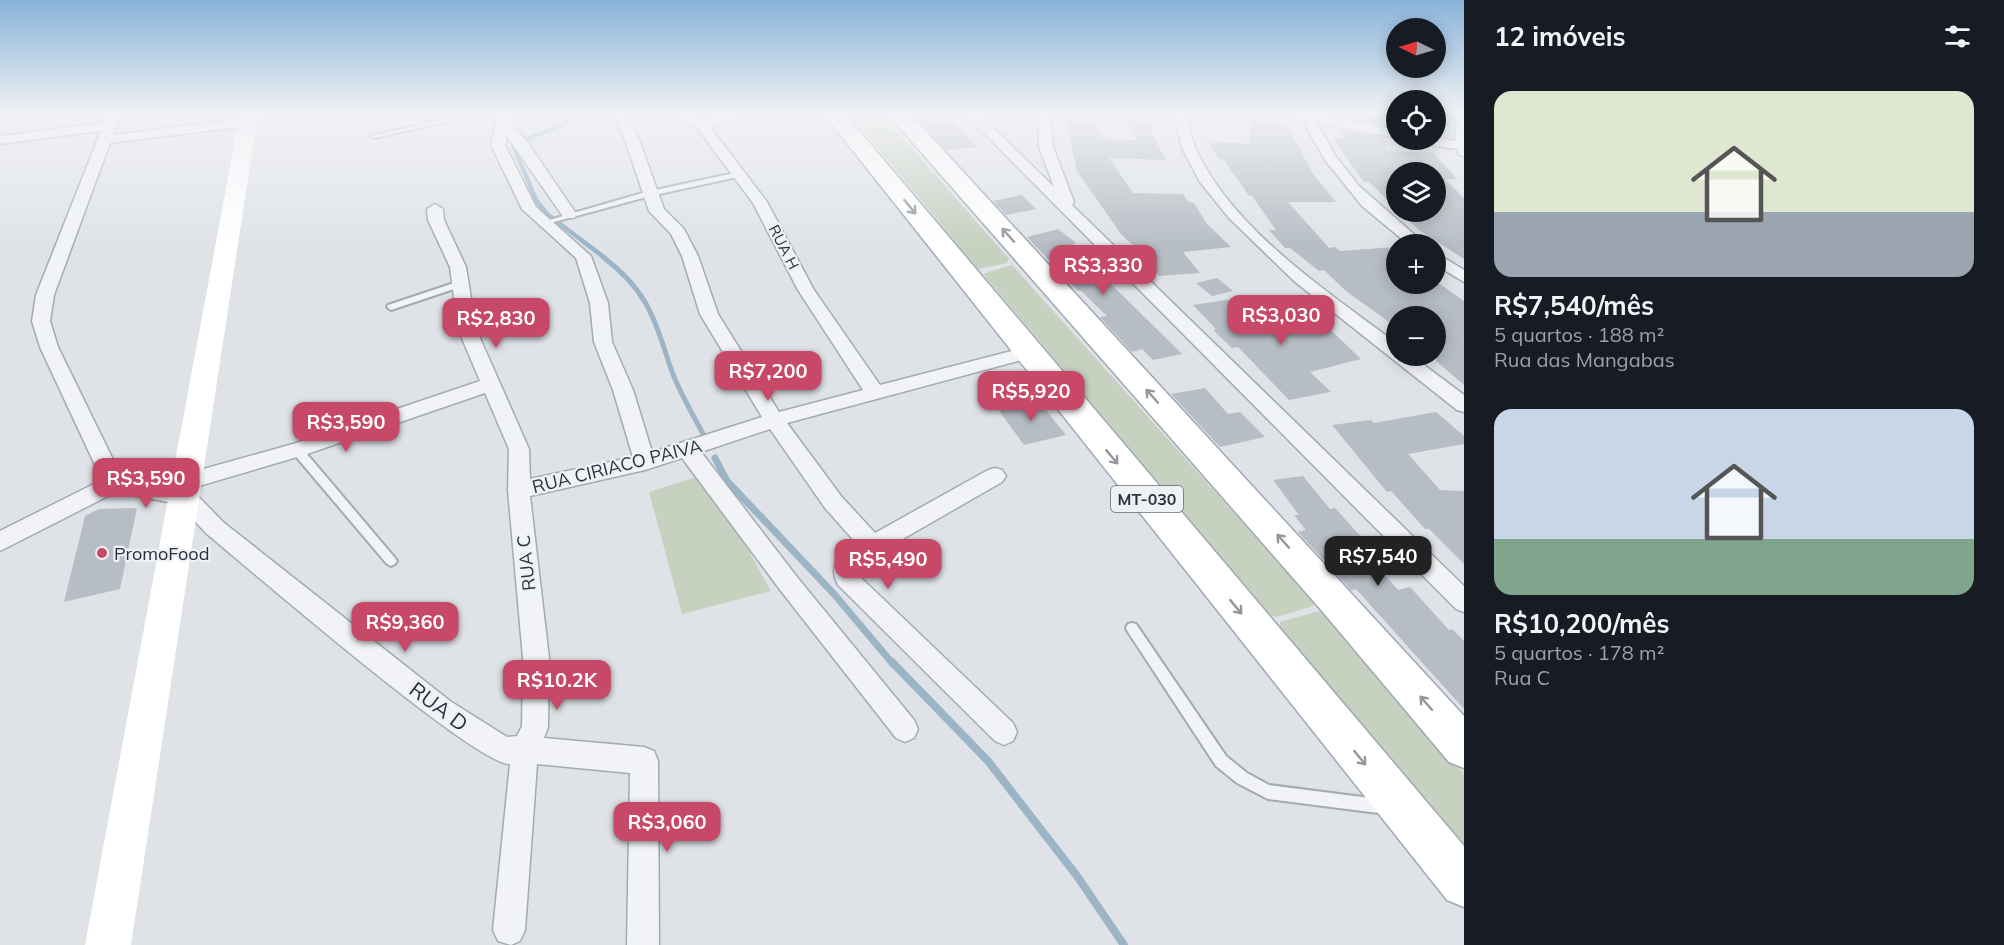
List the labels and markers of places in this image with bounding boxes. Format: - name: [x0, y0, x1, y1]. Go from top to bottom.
- pin: R$3,330: [1048, 245, 1158, 296]
- pin: R$3,030: [1226, 295, 1336, 346]
- pin: R$2,830: [441, 298, 551, 349]
- pin: R$7,200: [713, 351, 823, 402]
- pin: R$5,920: [976, 371, 1086, 422]
- pin: R$3,590: [291, 402, 401, 453]
- pin: R$3,590: [91, 458, 201, 509]
- pin: R$7,540: [1323, 536, 1433, 587]
- pin: R$5,490: [833, 539, 943, 590]
- place label: PromoFood: [114, 542, 209, 565]
- marker: PromoFood: [95, 546, 109, 560]
- pin: R$9,360: [350, 602, 460, 653]
- pin: R$10.2K: [502, 660, 612, 711]
- pin: R$3,060: [612, 802, 722, 853]

